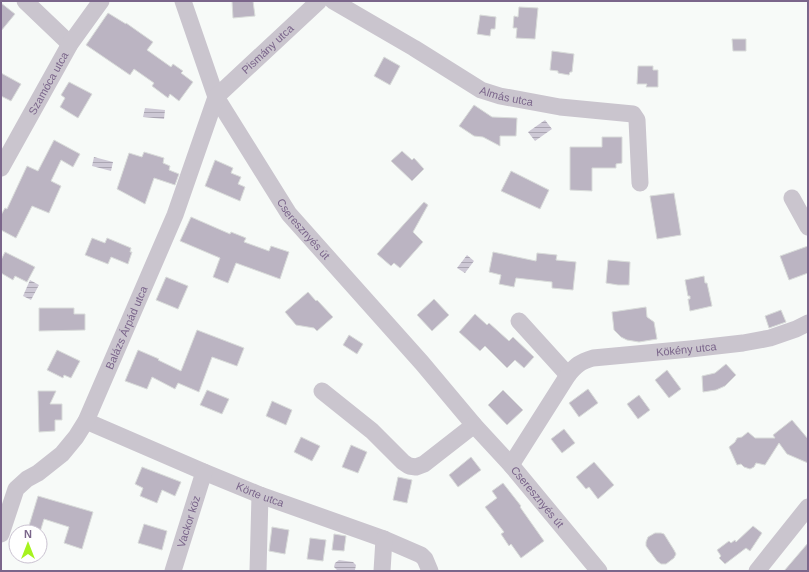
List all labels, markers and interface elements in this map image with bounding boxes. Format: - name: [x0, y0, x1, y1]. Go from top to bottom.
- street label: Pismány utca: [239, 22, 296, 76]
- street label: Szamóca utca: [26, 49, 71, 117]
- street label: Almás utca: [478, 84, 535, 108]
- street label: Cseresznyés út: [275, 196, 332, 262]
- street label: Balázs Árpád utca: [103, 283, 150, 371]
- street label: Kökény utca: [655, 340, 718, 358]
- street label: Cseresznyés út: [509, 464, 566, 530]
- street label: Körte utca: [234, 480, 286, 509]
- street label: Vackor köz: [175, 494, 202, 549]
- north arrow: [8, 524, 48, 564]
- text: N: [24, 528, 32, 540]

